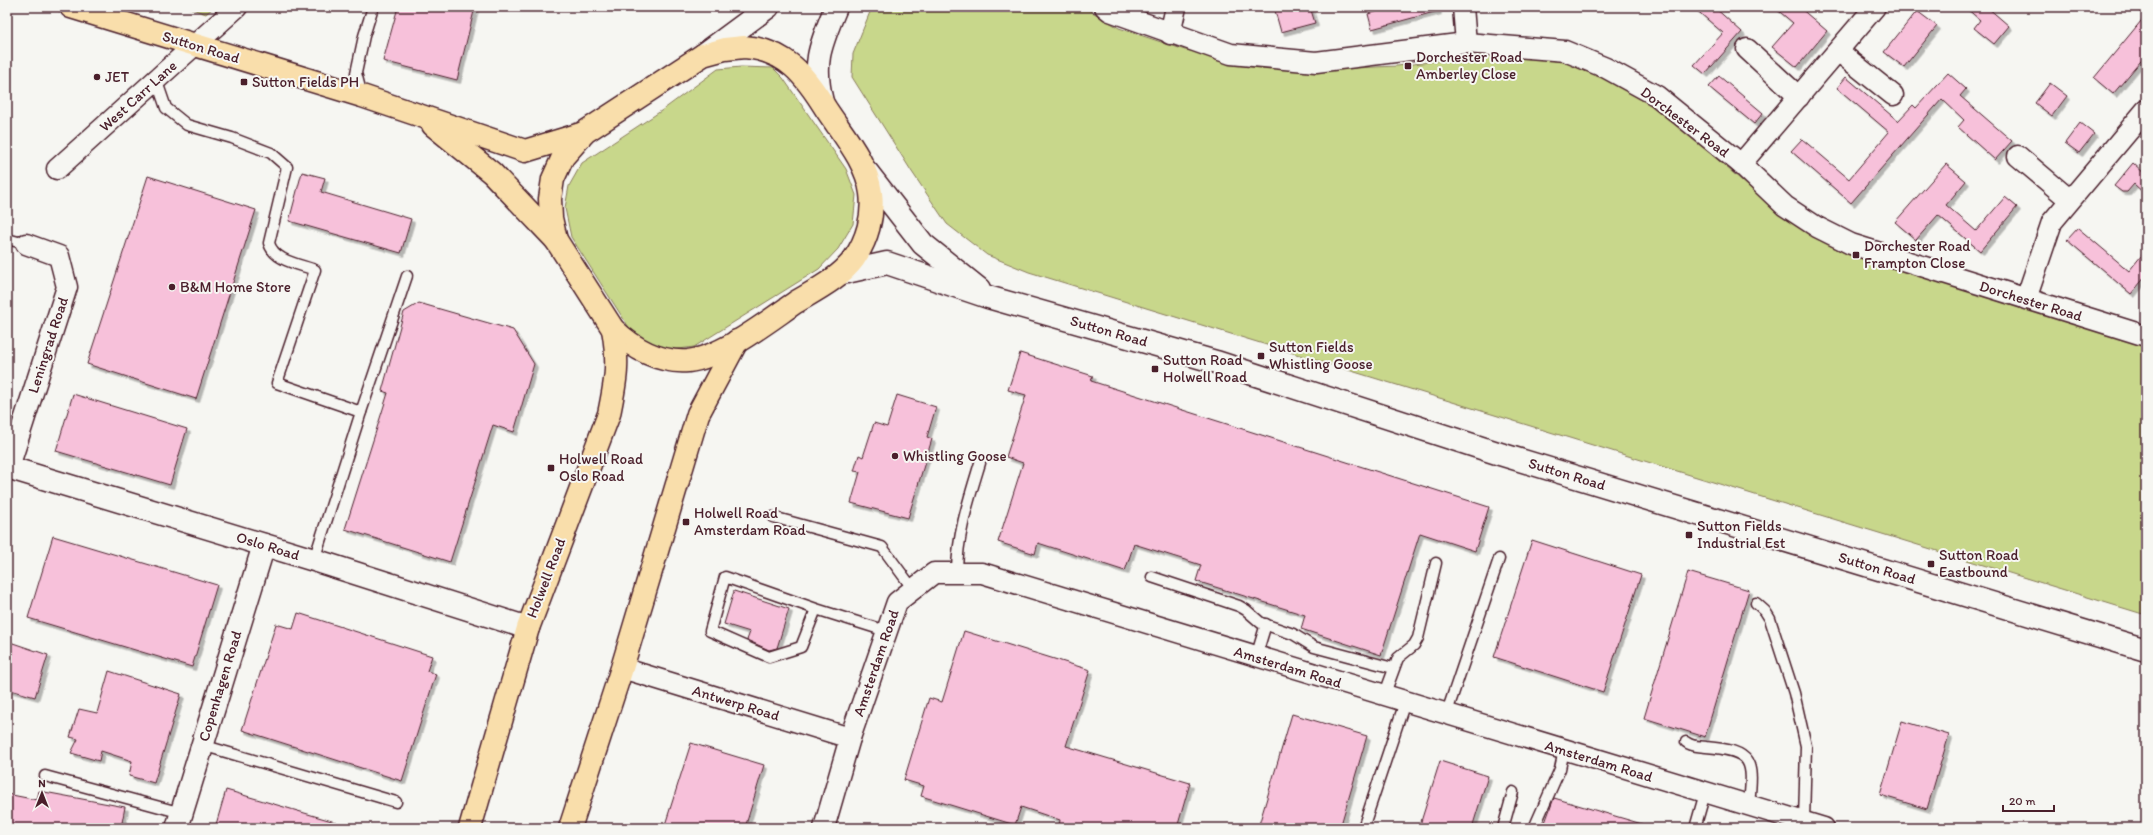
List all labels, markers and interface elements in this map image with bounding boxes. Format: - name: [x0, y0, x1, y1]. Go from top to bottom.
- street label: Sutton Road: [160, 27, 242, 67]
- place label: Dorchester Road Amberley Close: [1416, 48, 1523, 83]
- street label: West Carr Lane: [96, 57, 180, 135]
- marker: Dorchester Road Amberley Close: [1403, 61, 1413, 71]
- place label: JET: [105, 68, 130, 86]
- marker: JET: [92, 72, 102, 82]
- place label: Sutton Fields PH: [252, 73, 359, 91]
- marker: Sutton Fields PH: [239, 77, 249, 87]
- street label: Dorchester Road: [1637, 83, 1734, 162]
- place label: Dorchester Road Frampton Close: [1864, 237, 1971, 272]
- marker: Dorchester Road Frampton Close: [1851, 250, 1861, 260]
- street label: Dorchester Road: [1977, 277, 2085, 325]
- place label: B&M Home Store: [180, 278, 291, 296]
- marker: B&M Home Store: [167, 282, 177, 292]
- street label: Leningrad Road: [24, 295, 72, 395]
- street label: Sutton Road: [1068, 311, 1150, 351]
- place label: Sutton Fields Whistling Goose: [1269, 338, 1373, 373]
- place label: Sutton Road Holwell Road: [1163, 351, 1247, 386]
- marker: Sutton Fields Whistling Goose: [1256, 351, 1266, 361]
- marker: Sutton Road Holwell Road: [1150, 364, 1160, 374]
- place label: Whistling Goose: [903, 447, 1007, 465]
- place label: Holwell Road Oslo Road: [559, 450, 643, 485]
- marker: Whistling Goose: [890, 451, 900, 461]
- street label: Sutton Road: [1526, 454, 1608, 494]
- marker: Holwell Road Oslo Road: [546, 463, 556, 473]
- place label: Holwell Road Amsterdam Road: [694, 504, 807, 539]
- marker: Holwell Road Amsterdam Road: [681, 517, 691, 527]
- place label: Sutton Fields Industrial Est: [1697, 517, 1786, 552]
- street label: Oslo Road: [234, 528, 302, 564]
- marker: Sutton Fields Industrial Est: [1684, 530, 1694, 540]
- street label: Holwell Road: [523, 536, 569, 620]
- place label: Sutton Road Eastbound: [1939, 546, 2019, 581]
- street label: Sutton Road: [1836, 548, 1918, 588]
- marker: Sutton Road Eastbound: [1926, 559, 1936, 569]
- street label: Amsterdam Road: [849, 607, 903, 719]
- street label: Copenhagen Road: [195, 628, 245, 744]
- street label: Amsterdam Road: [1232, 642, 1345, 692]
- street label: Antwerp Road: [690, 681, 782, 725]
- street label: Amsterdam Road: [1543, 736, 1656, 786]
- north arrow: [22, 773, 62, 813]
- text: N: [38, 777, 46, 790]
- scale bar: [2003, 787, 2054, 813]
- text: 20 m: [2009, 794, 2036, 808]

